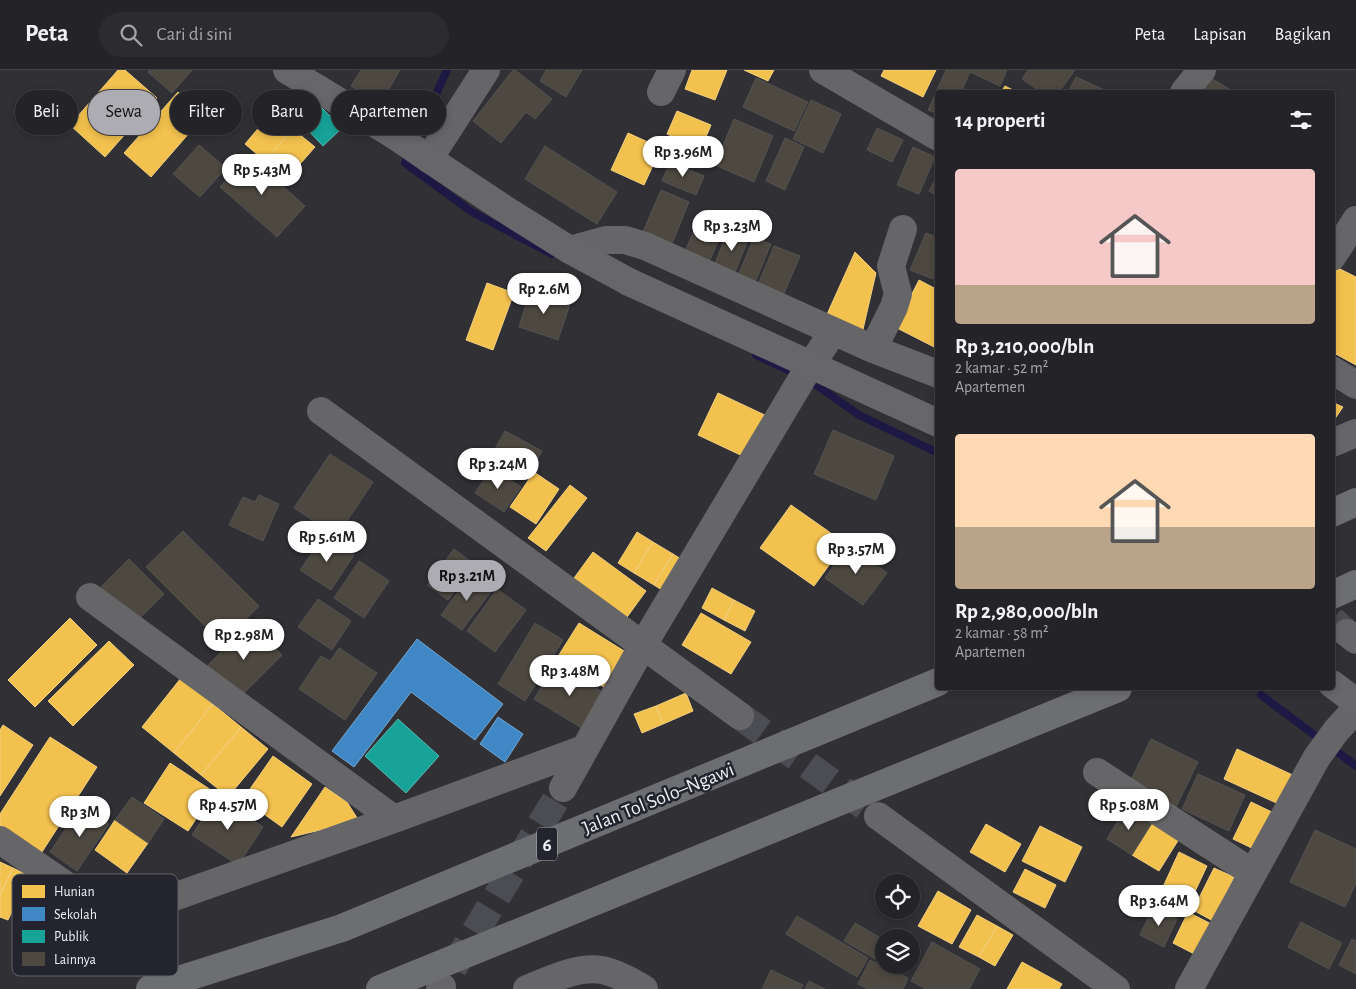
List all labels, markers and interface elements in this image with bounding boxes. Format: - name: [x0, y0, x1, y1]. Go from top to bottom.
- search box: [99, 12, 449, 57]
- icon: search: [117, 21, 145, 49]
- text: Peta: [25, 22, 69, 46]
- text: Cari di sini: [157, 25, 232, 44]
- text: Peta: [1134, 26, 1165, 44]
- text: Lapisan: [1193, 26, 1247, 44]
- text: Bagikan: [1275, 26, 1331, 44]
- chip: Beli: [15, 90, 78, 135]
- chip: Sewa: [88, 90, 160, 135]
- chip: Filter: [170, 90, 242, 135]
- chip: Baru: [252, 90, 321, 135]
- chip: Apartemen: [331, 90, 446, 135]
- icon: filters: [1287, 106, 1315, 134]
- text: 14 properti: [955, 110, 1046, 131]
- pin: Rp 3.96M: [631, 136, 735, 178]
- text: Rp 3.96M: [654, 144, 712, 160]
- pin: Rp 5.43M: [210, 154, 314, 196]
- text: Rp 5.43M: [233, 162, 291, 178]
- icon: home: [1090, 201, 1180, 291]
- pin: Rp 3.23M: [680, 210, 784, 252]
- text: Rp 3.23M: [703, 218, 761, 234]
- pin: Rp 2.6M: [498, 272, 590, 315]
- text: Rp 2.6M: [518, 281, 570, 297]
- text: Rp 3,210,000/bln: [955, 336, 1094, 357]
- text: 2 kamar · 52 m²: [955, 360, 1048, 376]
- text: Apartemen: [955, 379, 1025, 395]
- pin: Rp 3.24M: [446, 448, 550, 490]
- text: Rp 3.24M: [469, 456, 527, 472]
- icon: home: [1090, 466, 1180, 556]
- pin: Rp 5.61M: [275, 520, 379, 563]
- text: Rp 5.61M: [299, 529, 355, 545]
- pin: Rp 3.57M: [804, 532, 908, 575]
- text: Rp 3.57M: [828, 541, 884, 557]
- pin: Rp 3.21M: [415, 560, 519, 602]
- text: Rp 3.21M: [439, 568, 495, 584]
- text: Rp 2,980,000/bln: [955, 601, 1098, 622]
- pin: Rp 2.98M: [192, 618, 296, 661]
- text: 2 kamar · 58 m²: [955, 625, 1049, 641]
- text: Rp 2.98M: [214, 627, 274, 643]
- text: Apartemen: [955, 644, 1025, 660]
- pin: Rp 3.48M: [518, 654, 622, 697]
- text: Rp 3.48M: [540, 663, 600, 679]
- street label: Jalan Tol Solo–Ngawi: [580, 759, 737, 838]
- pin: Rp 4.57M: [176, 788, 280, 831]
- pin: Rp 5.08M: [1077, 788, 1181, 831]
- pin: Rp 3M: [45, 796, 115, 838]
- text: Rp 4.57M: [199, 797, 257, 813]
- text: Rp 5.08M: [1099, 797, 1159, 813]
- text: Rp 3M: [60, 804, 100, 820]
- road number: 6: [537, 828, 557, 861]
- legend: [12, 874, 178, 976]
- map controls: [875, 874, 920, 974]
- button: locate: [875, 874, 920, 919]
- pin: Rp 3.64M: [1107, 884, 1211, 927]
- text: Hunian: [54, 885, 95, 899]
- text: Rp 3.64M: [1130, 893, 1188, 909]
- text: Sekolah: [54, 908, 97, 922]
- button: layers: [875, 929, 920, 974]
- text: Publik: [54, 930, 89, 944]
- text: Lainnya: [54, 953, 96, 967]

